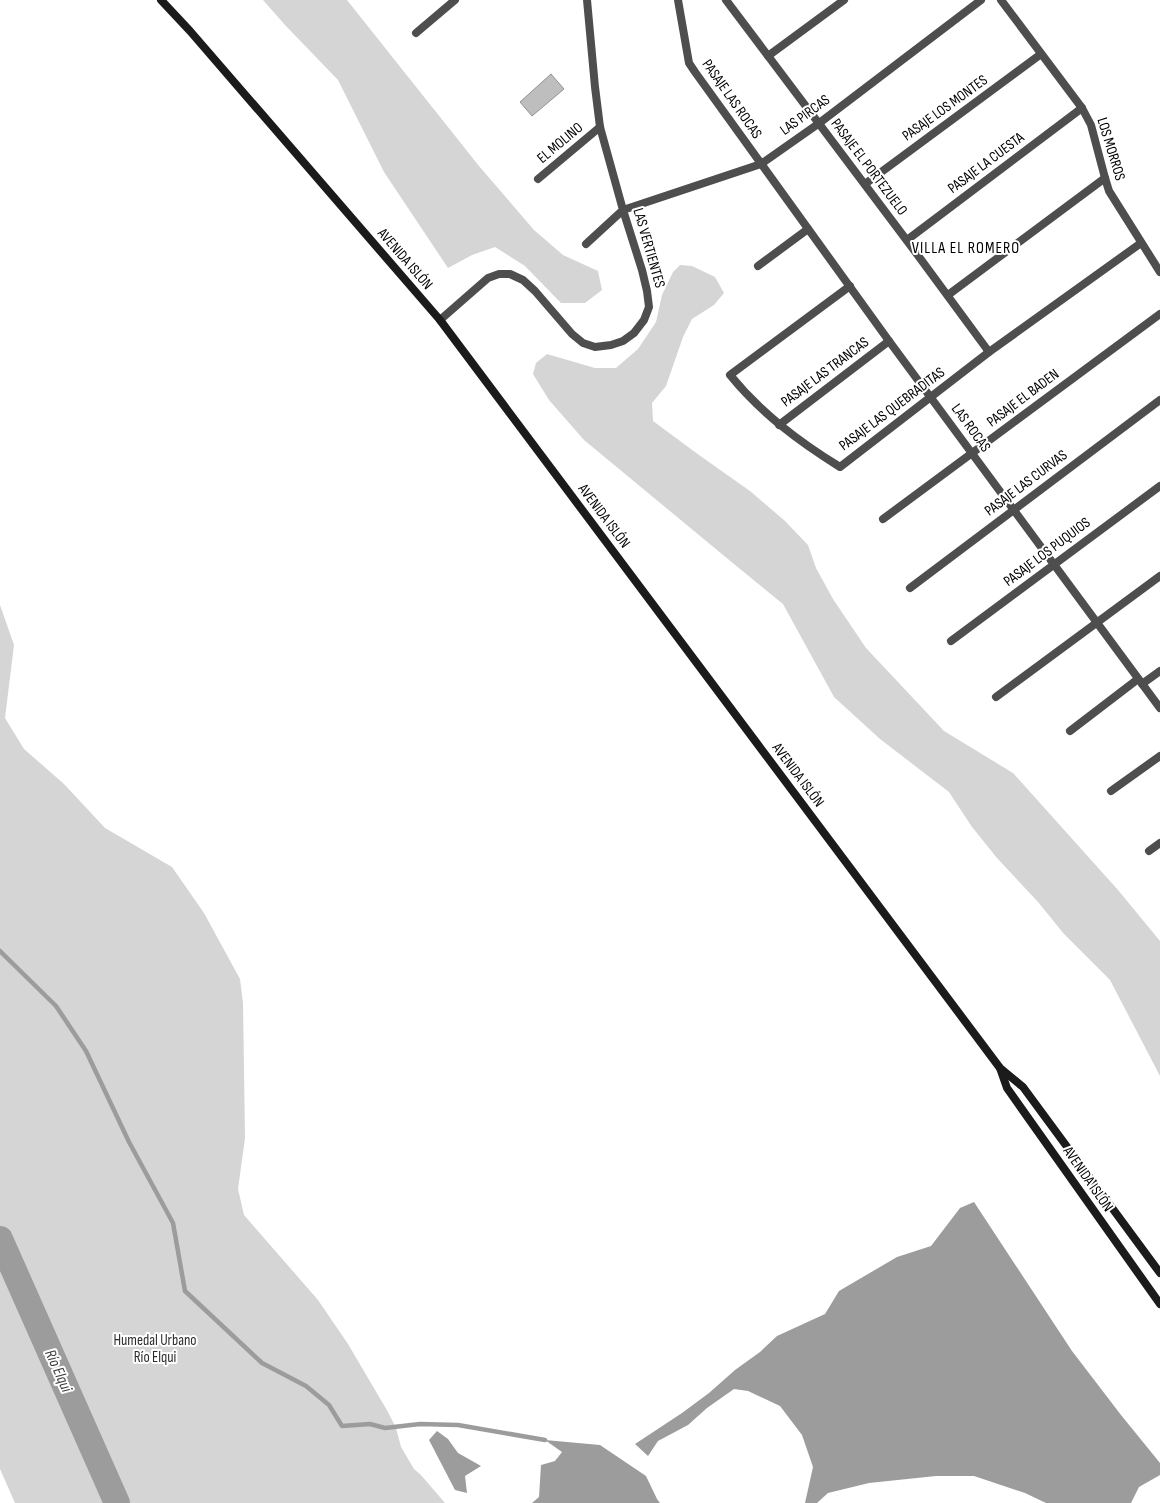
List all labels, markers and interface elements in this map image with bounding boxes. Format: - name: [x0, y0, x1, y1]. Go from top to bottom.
- street label: PASAJE LAS ROCAS: [698, 56, 766, 142]
- street label: PASAJE LOS MONTES: [899, 71, 991, 145]
- street label: LAS PIRCAS: [776, 90, 834, 140]
- street label: PASAJE EL PORTEZUELO: [826, 115, 912, 219]
- street label: LOS MORROS: [1092, 115, 1130, 183]
- street label: EL MOLINO: [533, 118, 587, 168]
- street label: PASAJE LA CUESTA: [944, 128, 1028, 198]
- street label: LAS VERTIENTES: [629, 206, 669, 290]
- street label: AVENIDA ISLÓN: [372, 224, 437, 294]
- district label: VILLA EL ROMERO: [912, 239, 1020, 258]
- street label: PASAJE LAS TRANCAS: [777, 333, 873, 411]
- street label: PASAJE LAS QUEBRADITAS: [835, 363, 949, 455]
- street label: PASAJE EL BADEN: [983, 365, 1063, 431]
- street label: LAS ROCAS: [947, 400, 995, 456]
- street label: PASAJE LAS CURVAS: [981, 446, 1071, 520]
- street label: AVENIDA ISLÓN: [573, 479, 634, 552]
- street label: PASAJE LOS PUQUIOS: [1000, 513, 1094, 591]
- street label: AVENIDA ISLÓN: [767, 738, 828, 811]
- street label: AVENIDA ISLÓN: [1058, 1142, 1117, 1215]
- park label: Humedal Urbano Río Elqui: [113, 1331, 197, 1367]
- water label: Río Elqui: [40, 1347, 76, 1396]

